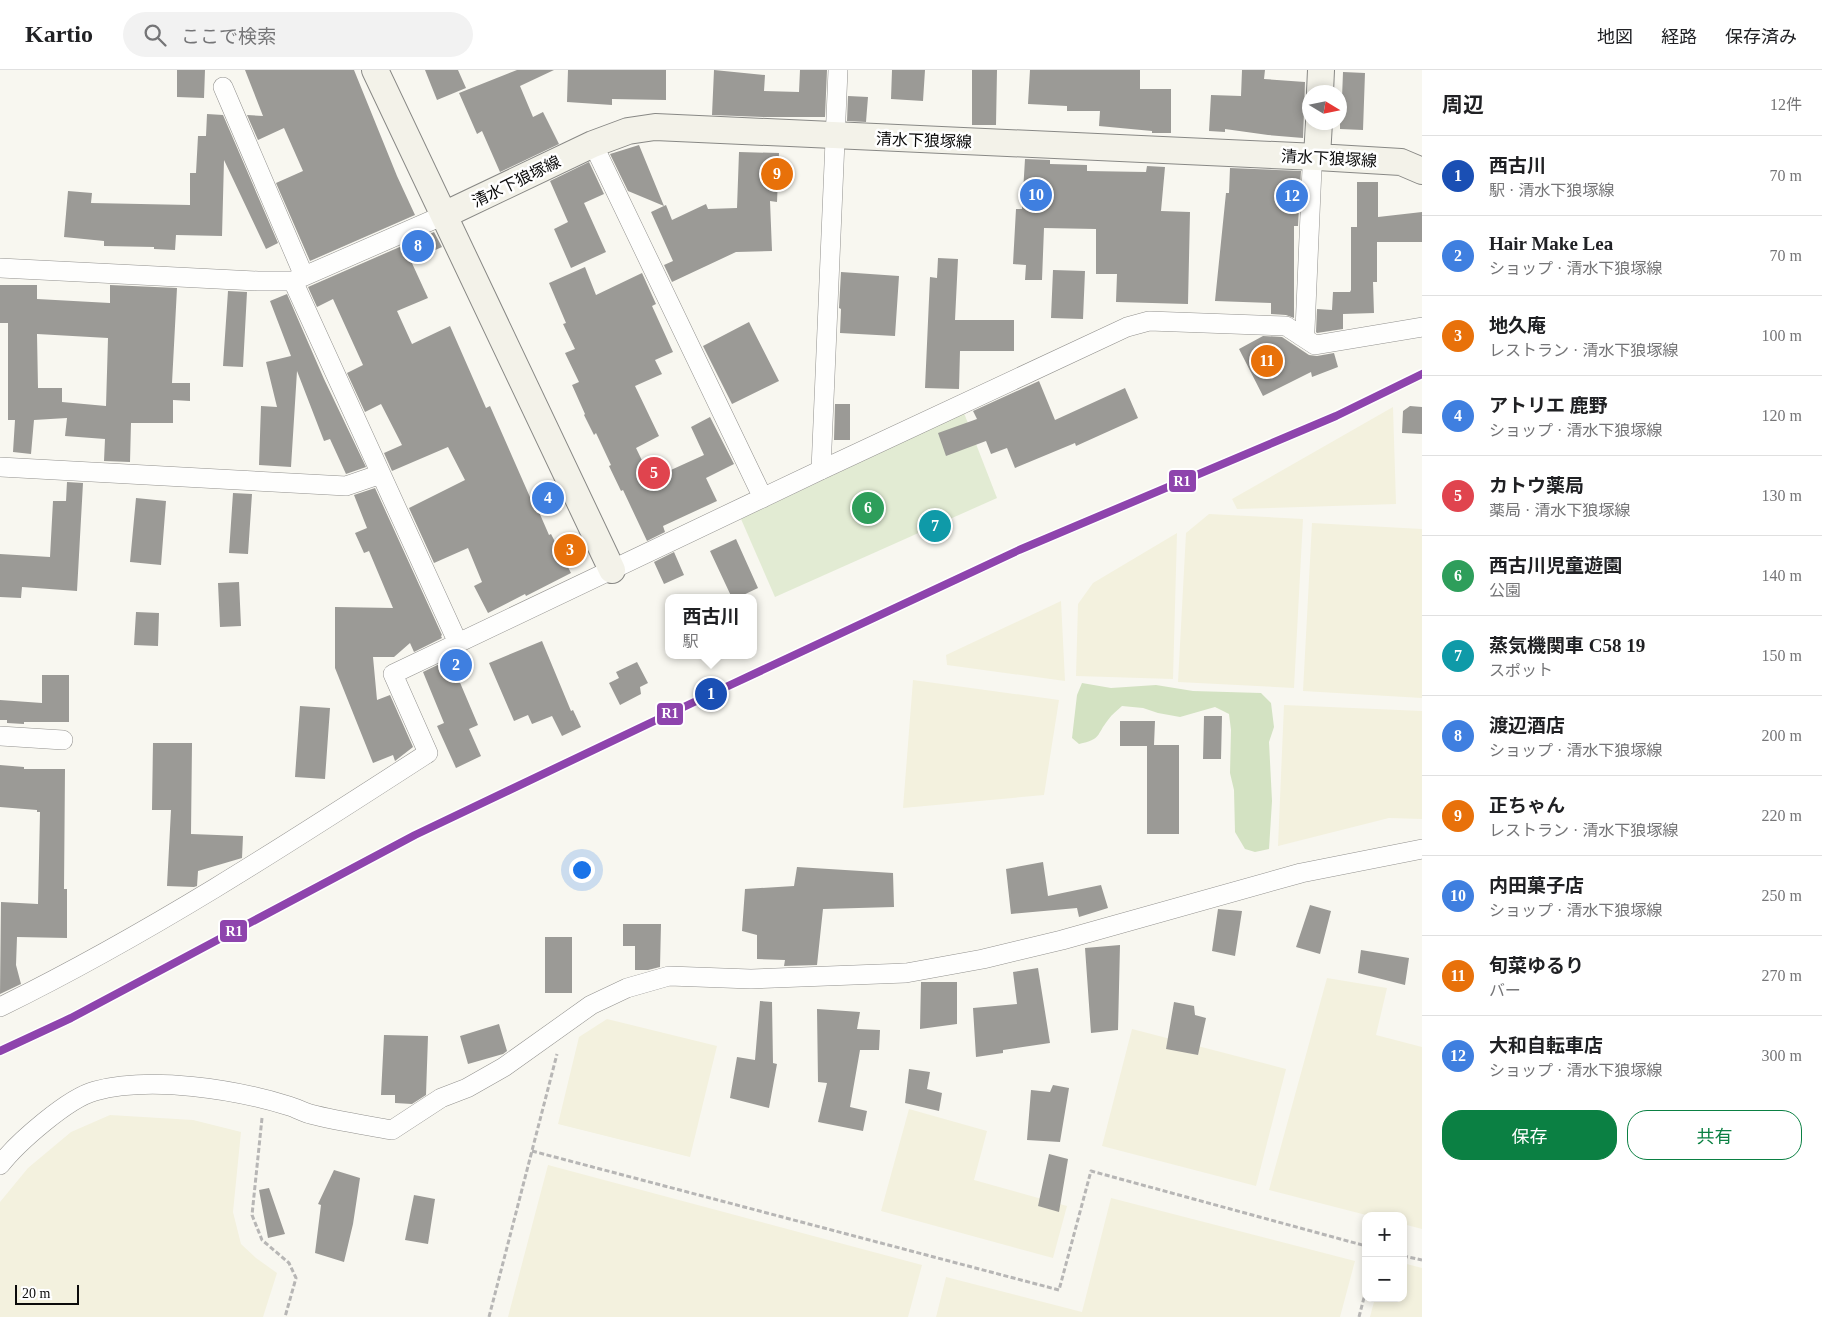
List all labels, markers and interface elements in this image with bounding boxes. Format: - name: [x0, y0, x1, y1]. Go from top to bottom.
- search box: [123, 12, 473, 57]
- text: Kartio: [25, 21, 93, 47]
- icon: search: [141, 21, 169, 49]
- text: ここで検索: [181, 26, 276, 47]
- text: 地図: [1597, 27, 1633, 47]
- text: 経路: [1661, 27, 1697, 47]
- text: 保存済み: [1725, 27, 1797, 47]
- north arrow: [1302, 85, 1347, 130]
- text: 周辺: [1442, 93, 1484, 117]
- text: 12件: [1770, 96, 1802, 113]
- street label: 清水下狼塚線: [876, 130, 972, 151]
- street label: 清水下狼塚線: [1281, 147, 1377, 170]
- street label: 清水下狼塚線: [469, 153, 563, 210]
- pin: 9: [761, 155, 793, 193]
- text: 西古川: [1489, 155, 1546, 176]
- text: 1: [1454, 167, 1462, 184]
- text: 70 m: [1770, 167, 1802, 184]
- pin: 10: [1020, 176, 1052, 214]
- pin: 12: [1276, 177, 1308, 215]
- text: 駅 · 清水下狼塚線: [1489, 182, 1614, 199]
- pin: 8: [402, 227, 434, 265]
- text: Hair Make Lea: [1489, 233, 1613, 254]
- text: 2: [1454, 247, 1462, 264]
- text: 70 m: [1770, 247, 1802, 264]
- text: ショップ · 清水下狼塚線: [1489, 260, 1662, 277]
- text: 地久庵: [1489, 315, 1546, 336]
- text: 3: [1454, 327, 1462, 344]
- text: 100 m: [1762, 327, 1802, 344]
- pin: 11: [1251, 342, 1283, 380]
- text: レストラン · 清水下狼塚線: [1489, 342, 1678, 359]
- text: アトリエ 鹿野: [1489, 395, 1608, 416]
- text: 4: [1454, 407, 1462, 424]
- text: 120 m: [1762, 407, 1802, 424]
- text: ショップ · 清水下狼塚線: [1489, 422, 1662, 439]
- pin: 5: [638, 454, 670, 492]
- line badge: R1: [1168, 469, 1197, 493]
- text: R1: [1173, 474, 1191, 489]
- text: カトウ薬局: [1489, 475, 1584, 496]
- pin: 4: [532, 479, 564, 517]
- text: 5: [1454, 487, 1462, 504]
- text: 130 m: [1762, 487, 1802, 504]
- pin: 6: [852, 489, 884, 527]
- text: 薬局 · 清水下狼塚線: [1489, 502, 1630, 519]
- pin: 7: [919, 507, 951, 545]
- pin: 3: [554, 531, 586, 569]
- text: 西古川児童遊園: [1489, 555, 1622, 576]
- text: 6: [1454, 567, 1462, 584]
- text: 140 m: [1762, 567, 1802, 584]
- text: 公園: [1489, 582, 1521, 599]
- popup: [665, 594, 757, 659]
- text: 西古川: [682, 606, 740, 627]
- text: 駅: [682, 633, 699, 650]
- text: 蒸気機関車 C58 19: [1489, 635, 1645, 656]
- pin: 2: [440, 646, 472, 684]
- text: 7: [1454, 647, 1462, 664]
- text: 150 m: [1762, 647, 1802, 664]
- text: スポット: [1489, 662, 1553, 679]
- pin: 1: [695, 675, 727, 713]
- line badge: R1: [656, 702, 684, 726]
- text: R1: [661, 706, 679, 721]
- text: 渡辺酒店: [1489, 715, 1565, 736]
- text: 8: [1454, 727, 1462, 744]
- text: 200 m: [1762, 727, 1802, 744]
- text: ショップ · 清水下狼塚線: [1489, 742, 1662, 759]
- text: 正ちゃん: [1489, 795, 1565, 816]
- text: 9: [1454, 807, 1462, 824]
- text: 220 m: [1762, 807, 1802, 824]
- text: レストラン · 清水下狼塚線: [1489, 822, 1678, 839]
- your location: [569, 857, 595, 883]
- text: 内田菓子店: [1489, 875, 1584, 896]
- text: 10: [1450, 887, 1466, 904]
- text: 250 m: [1762, 887, 1802, 904]
- text: ショップ · 清水下狼塚線: [1489, 902, 1662, 919]
- line badge: R1: [219, 919, 248, 943]
- text: R1: [225, 924, 243, 939]
- text: 旬菜ゆるり: [1489, 955, 1584, 976]
- text: 11: [1450, 967, 1466, 984]
- text: 270 m: [1762, 967, 1802, 984]
- text: バー: [1489, 982, 1521, 999]
- text: 大和自転車店: [1489, 1035, 1603, 1056]
- text: 12: [1450, 1047, 1466, 1064]
- text: 300 m: [1762, 1047, 1802, 1064]
- text: ショップ · 清水下狼塚線: [1489, 1062, 1662, 1079]
- button: 保存: [1442, 1110, 1617, 1160]
- button: 共有: [1627, 1110, 1802, 1160]
- map controls: [1362, 1212, 1407, 1302]
- button: +: [1362, 1212, 1407, 1257]
- button: −: [1362, 1257, 1407, 1302]
- scale bar: [15, 1282, 79, 1305]
- text: 20 m: [22, 1286, 50, 1301]

